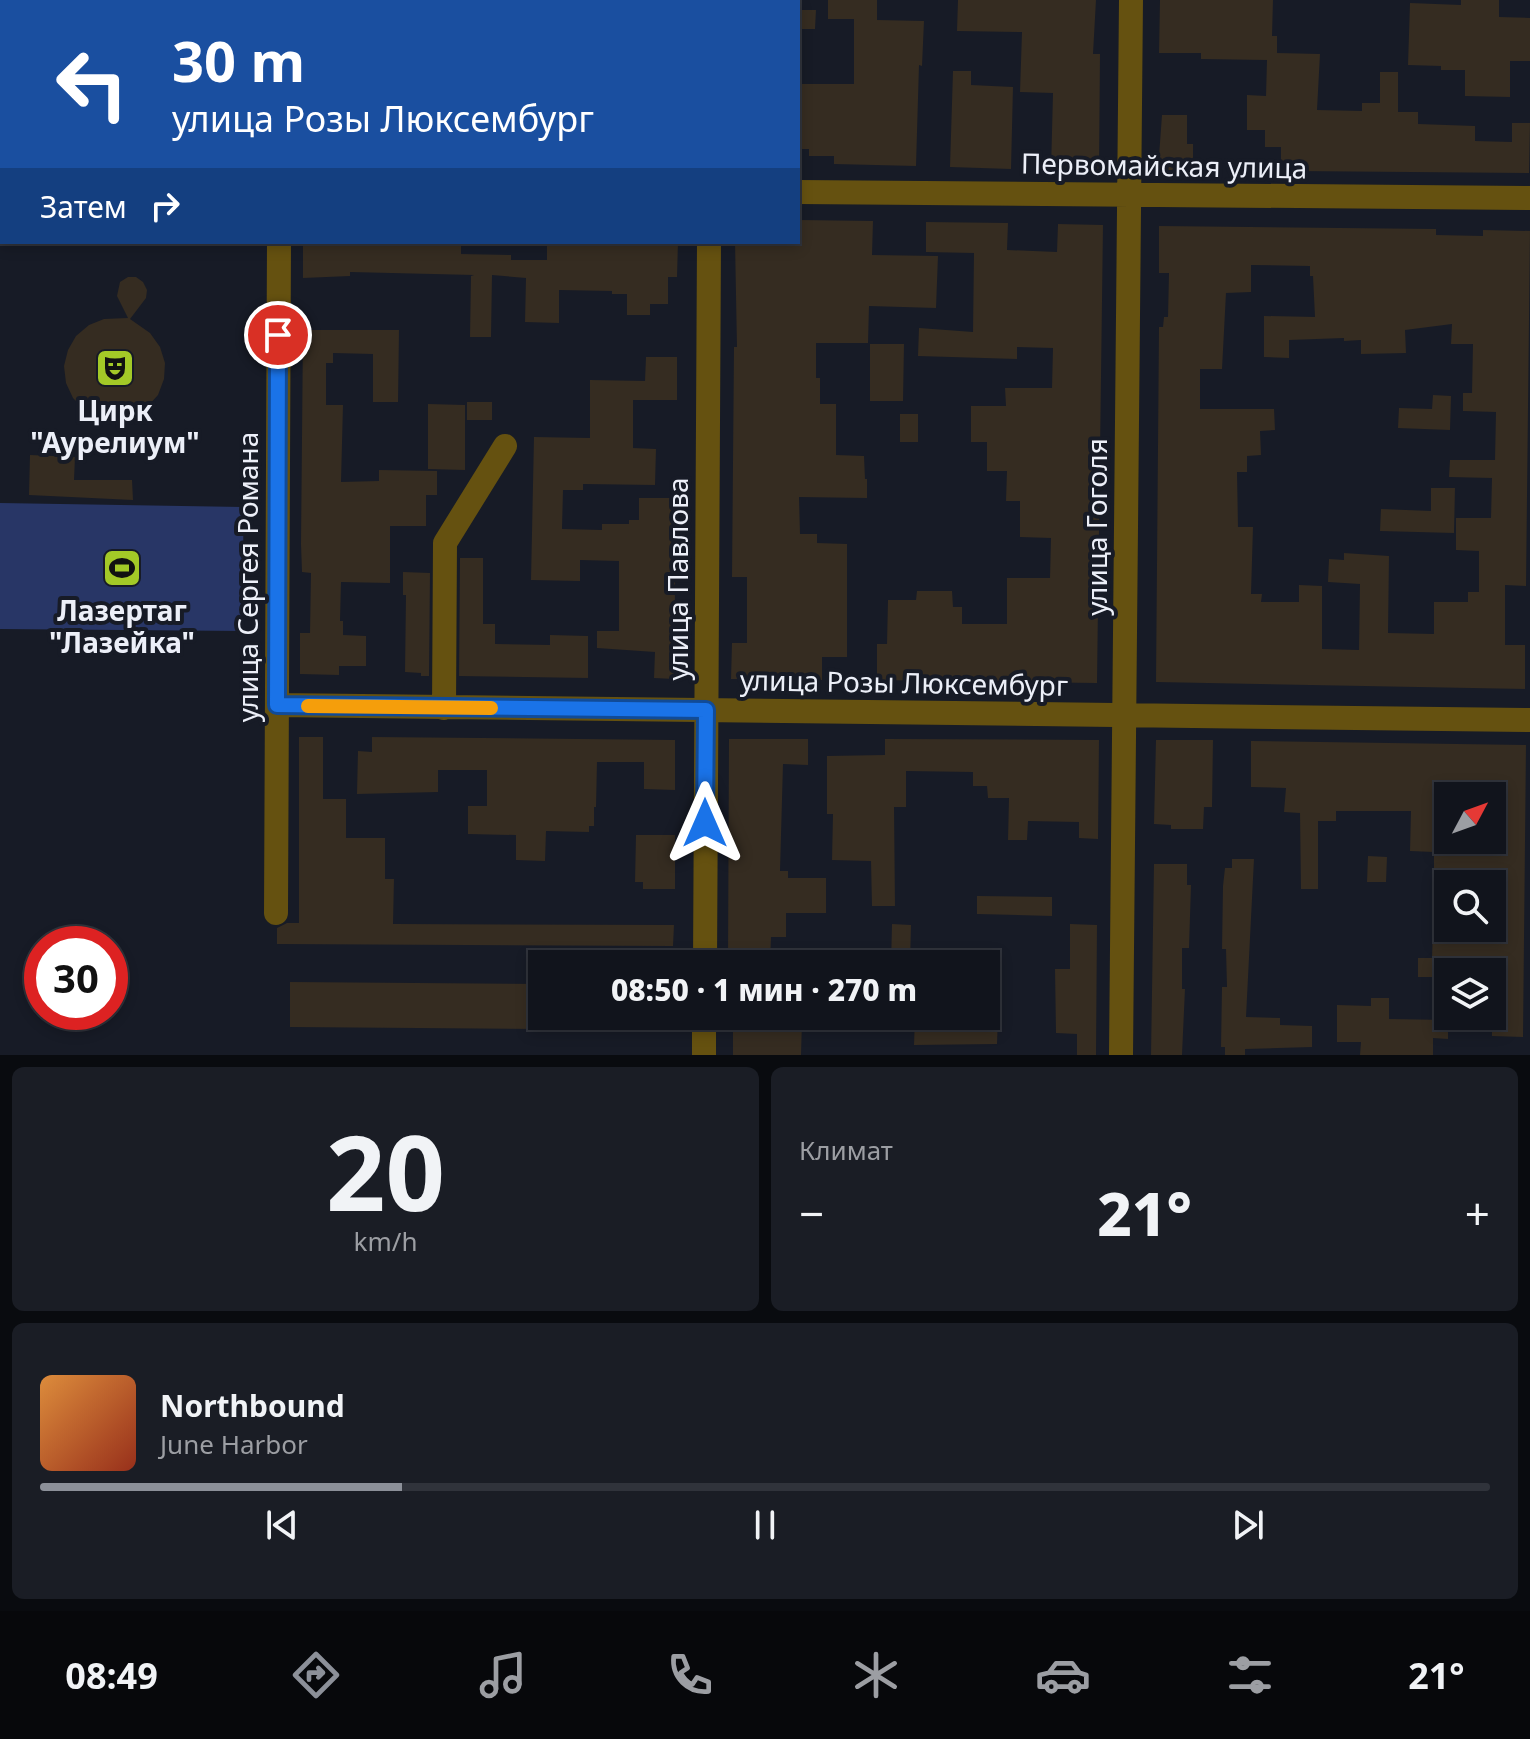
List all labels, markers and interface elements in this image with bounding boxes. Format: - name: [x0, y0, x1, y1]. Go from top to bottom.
- text: 30 m: [172, 22, 305, 98]
- icon: left: [40, 32, 144, 136]
- text: улица Розы Люксембург: [172, 94, 594, 143]
- street label: Первомайская улица: [1021, 144, 1307, 186]
- icon: right: [143, 184, 187, 228]
- text: Затем: [40, 186, 127, 227]
- pin: [244, 301, 312, 369]
- icon: arrive: [256, 313, 300, 357]
- theatre icon: Цирк "Аурелиум": [94, 347, 136, 389]
- place label: Цирк "Аурелиум": [30, 391, 200, 461]
- street label: улица Сергея Романа: [228, 432, 266, 722]
- street label: улица Гоголя: [1077, 438, 1115, 616]
- street label: улица Павлова: [658, 478, 696, 680]
- sports icon: Лазертаг "Лазейка": [101, 547, 143, 589]
- place label: Лазертаг "Лазейка": [49, 591, 195, 661]
- street label: улица Розы Люксембург: [740, 660, 1068, 704]
- position arrow: [663, 781, 747, 865]
- north arrow: [1434, 782, 1506, 854]
- map controls: [1434, 782, 1506, 1030]
- button: search: [1434, 870, 1506, 942]
- speed limit sign: 30: [24, 926, 128, 1030]
- button: layers: [1434, 958, 1506, 1030]
- text: 08:50 · 1 мин · 270 m: [611, 969, 917, 1010]
- text: 20: [326, 1100, 445, 1241]
- text: Климат: [799, 1132, 893, 1168]
- text: 21°: [1097, 1172, 1192, 1254]
- text: −: [799, 1183, 824, 1243]
- text: +: [1465, 1183, 1490, 1243]
- text: km/h: [354, 1223, 417, 1259]
- text: Northbound: [160, 1385, 345, 1426]
- text: June Harbor: [160, 1426, 308, 1462]
- icon: previous: [260, 1503, 304, 1547]
- icon: pause: [743, 1503, 787, 1547]
- icon: next: [1226, 1503, 1270, 1547]
- icon: directions: [288, 1647, 344, 1703]
- icon: music: [475, 1647, 531, 1703]
- icon: phone: [662, 1647, 718, 1703]
- icon: climate: [848, 1647, 904, 1703]
- icon: car: [1035, 1647, 1091, 1703]
- icon: filters: [1222, 1647, 1278, 1703]
- text: 08:49: [65, 1651, 158, 1700]
- text: 21°: [1408, 1651, 1465, 1700]

